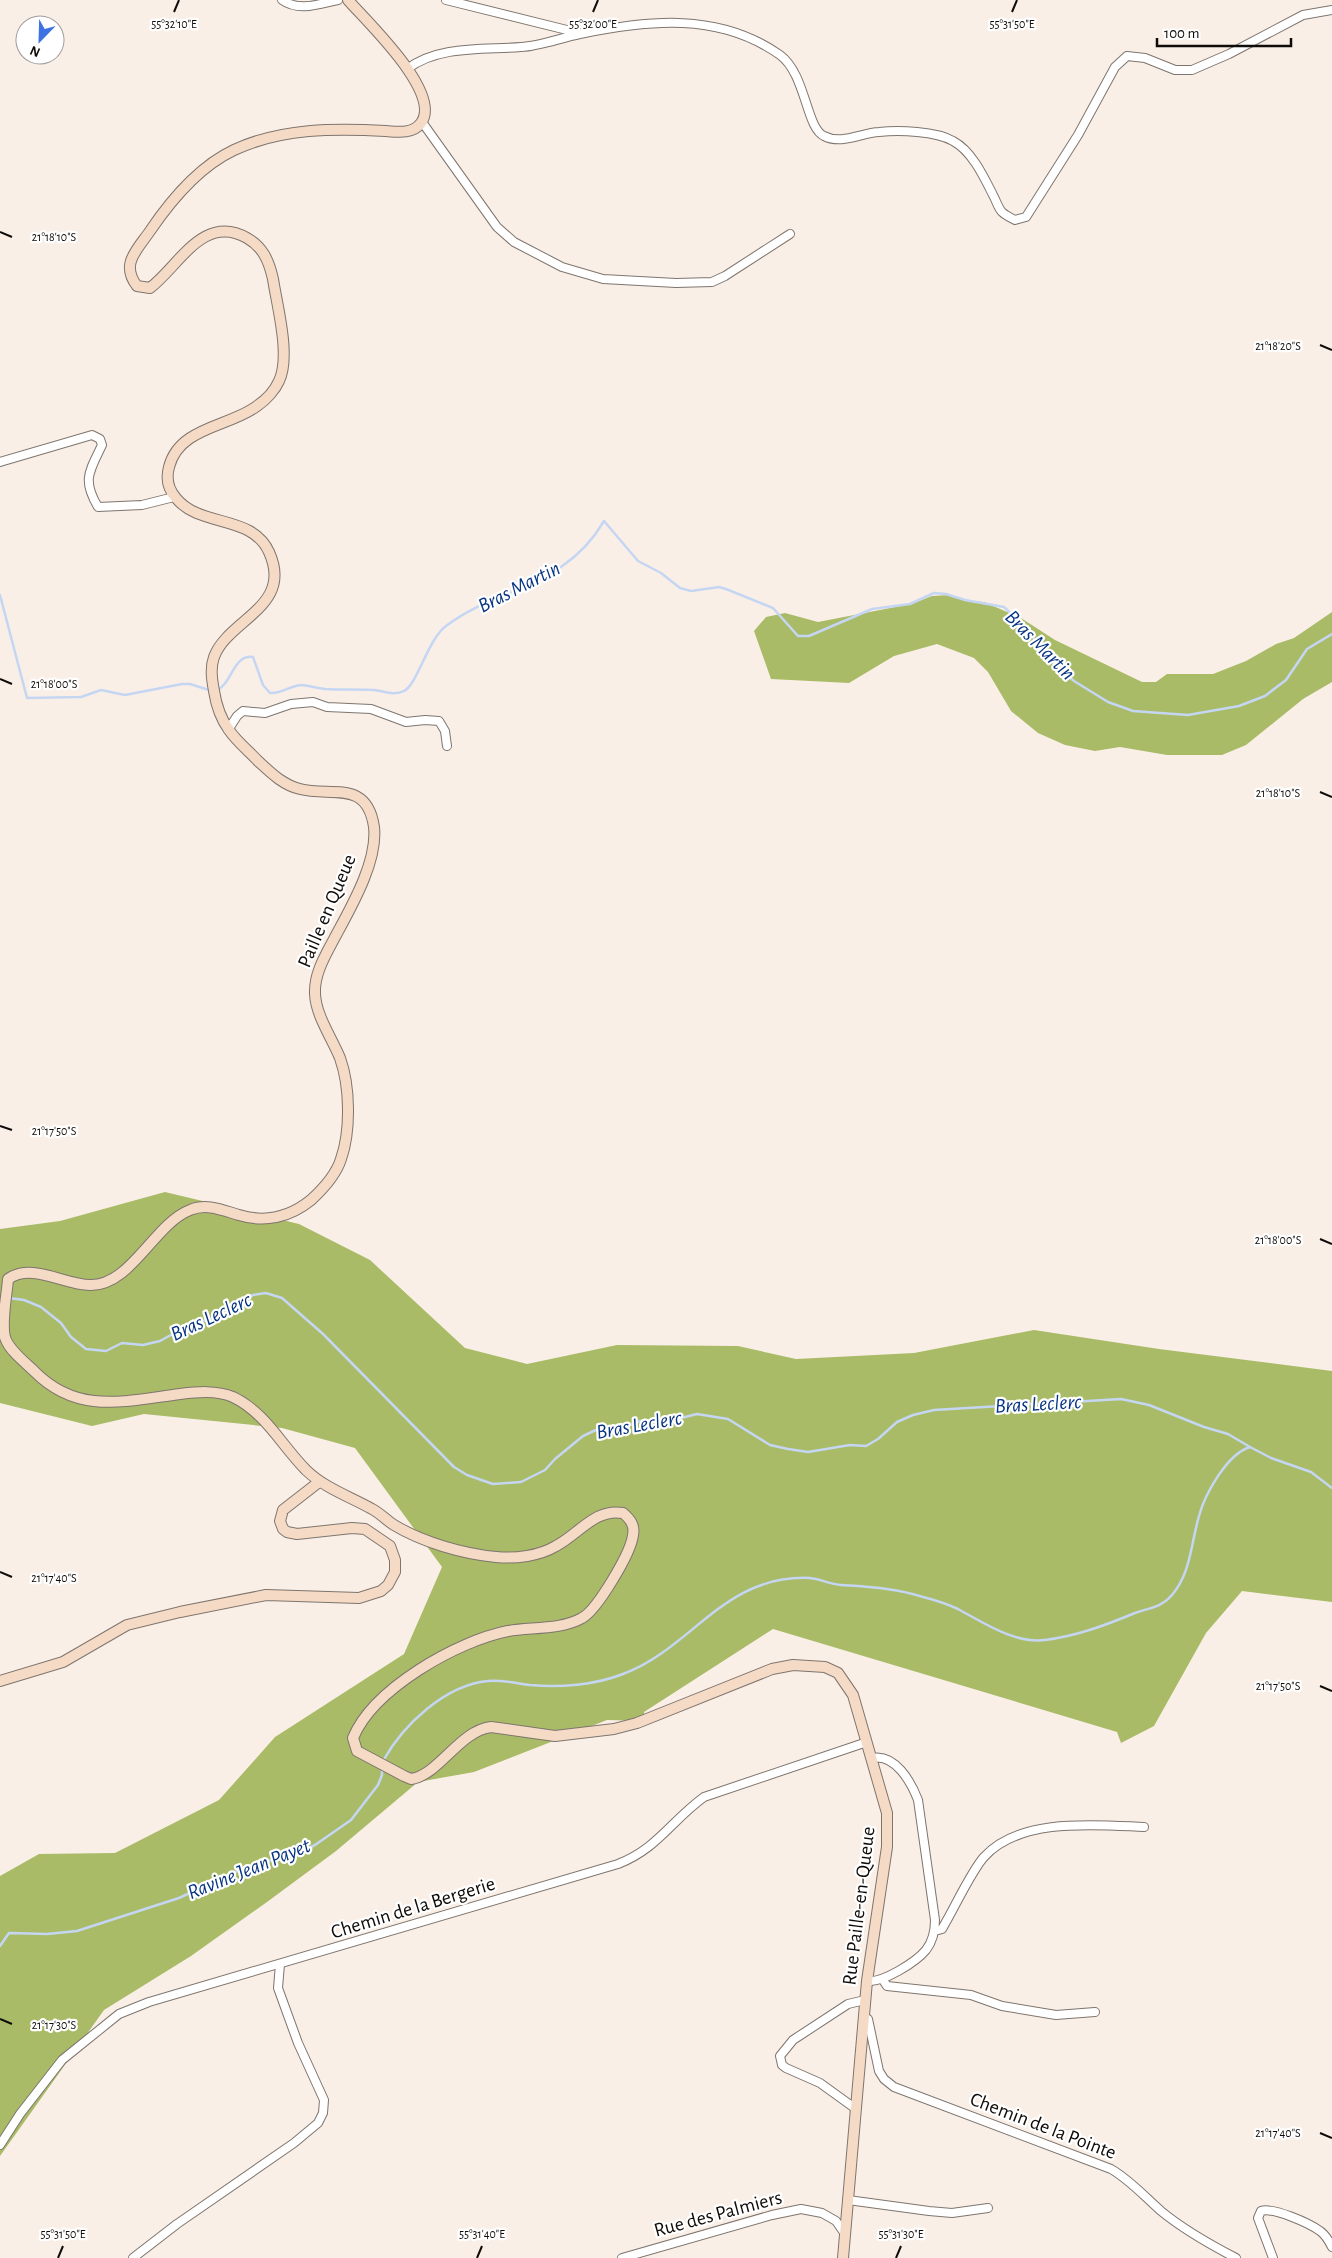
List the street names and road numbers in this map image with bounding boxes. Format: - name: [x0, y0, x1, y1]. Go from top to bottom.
- street label: Paille en Queue: [294, 852, 360, 970]
- street label: Rue Paille-en-Queue: [839, 1825, 879, 1987]
- street label: Chemin de la Bergerie: [329, 1874, 497, 1942]
- street label: Chemin de la Pointe: [967, 2089, 1119, 2163]
- street label: Rue des Palmiers: [652, 2187, 784, 2241]

